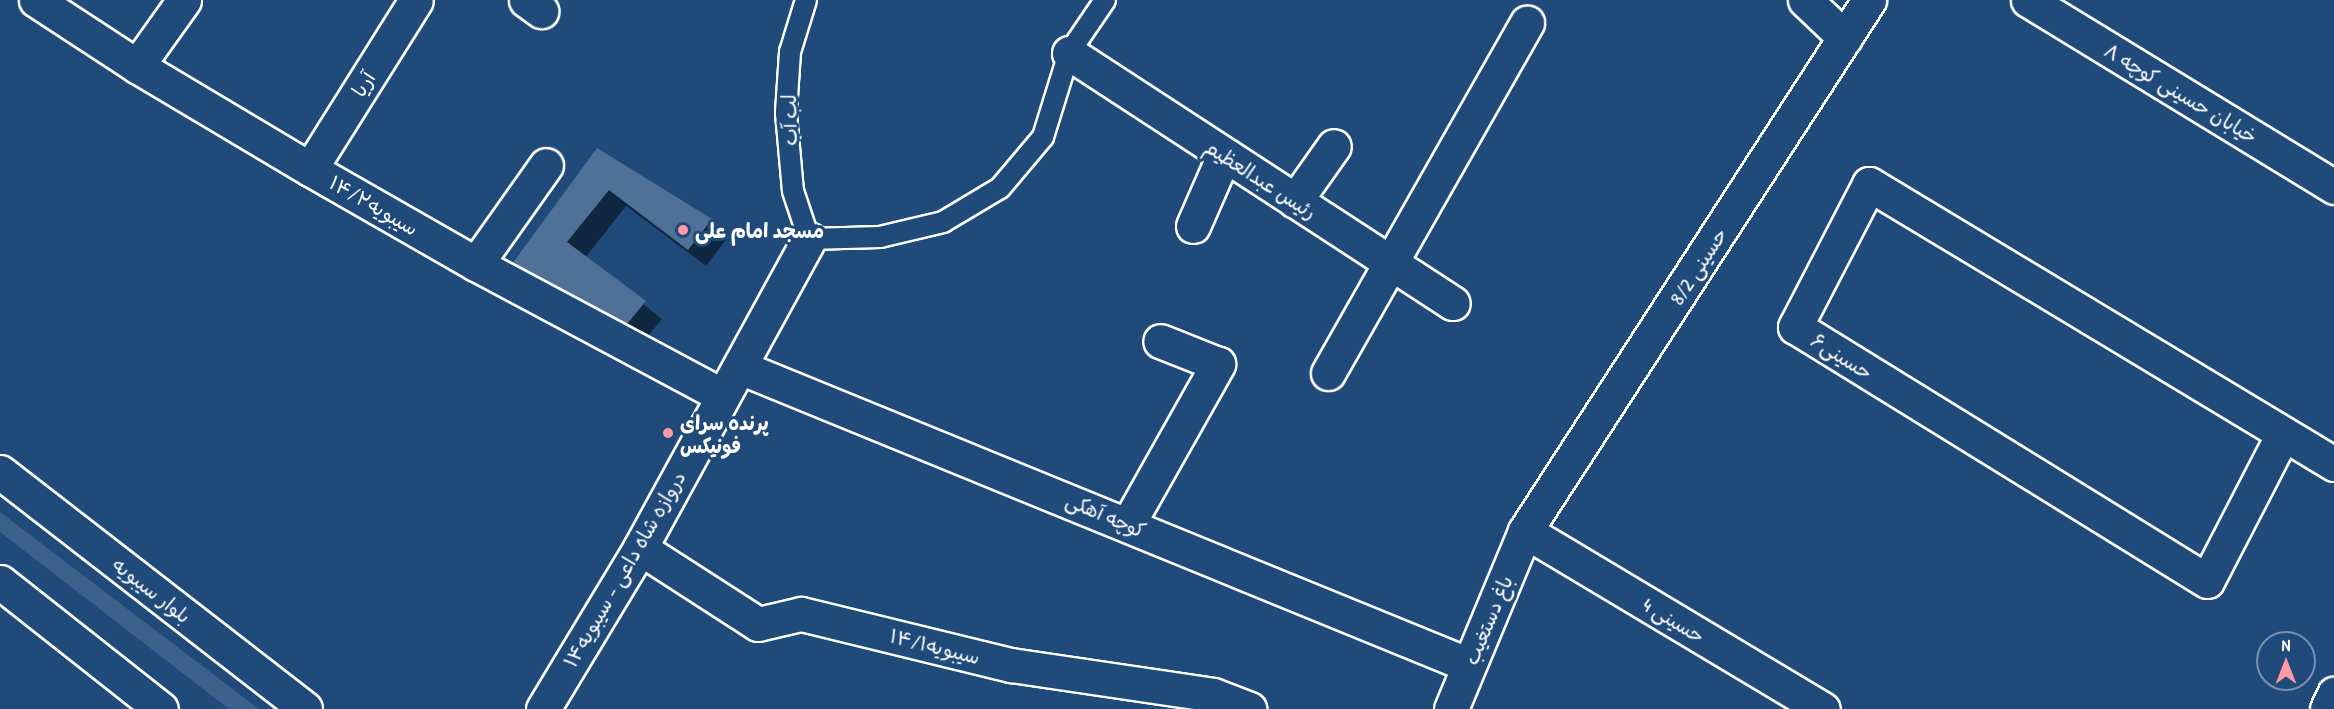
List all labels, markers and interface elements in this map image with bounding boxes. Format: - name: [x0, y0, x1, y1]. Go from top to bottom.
- street label: خیابان حسینی کوچه ۸: [2100, 38, 2262, 148]
- street label: آریا: [346, 67, 380, 101]
- street label: لب آب: [777, 94, 801, 146]
- street label: رئیس عبدالعظیم: [1201, 134, 1321, 224]
- street label: سیبویه۱۴/۲: [325, 170, 423, 240]
- place label: مسجد امام علی: [695, 218, 824, 242]
- marker: مسجد امام علی: [676, 223, 690, 237]
- street label: 8/2 حسینی: [1664, 223, 1732, 309]
- street label: حسینی۶: [1807, 328, 1877, 384]
- place label: پرنده سرای فونیکس: [680, 410, 769, 457]
- marker: پرنده سرای فونیکس: [661, 426, 675, 440]
- street label: دروازه شاه داعی - سیبویه۱۴: [558, 467, 690, 671]
- street label: کوچه آهکی: [1063, 487, 1149, 543]
- street label: بلوار سیبویه: [108, 552, 196, 628]
- street label: باغ دستغیب: [1458, 572, 1518, 668]
- street label: حسینی 4: [1639, 592, 1709, 648]
- street label: سیبویه۱۴/۱: [887, 623, 983, 669]
- north arrow: [2256, 631, 2316, 691]
- text: N: [2282, 634, 2290, 656]

